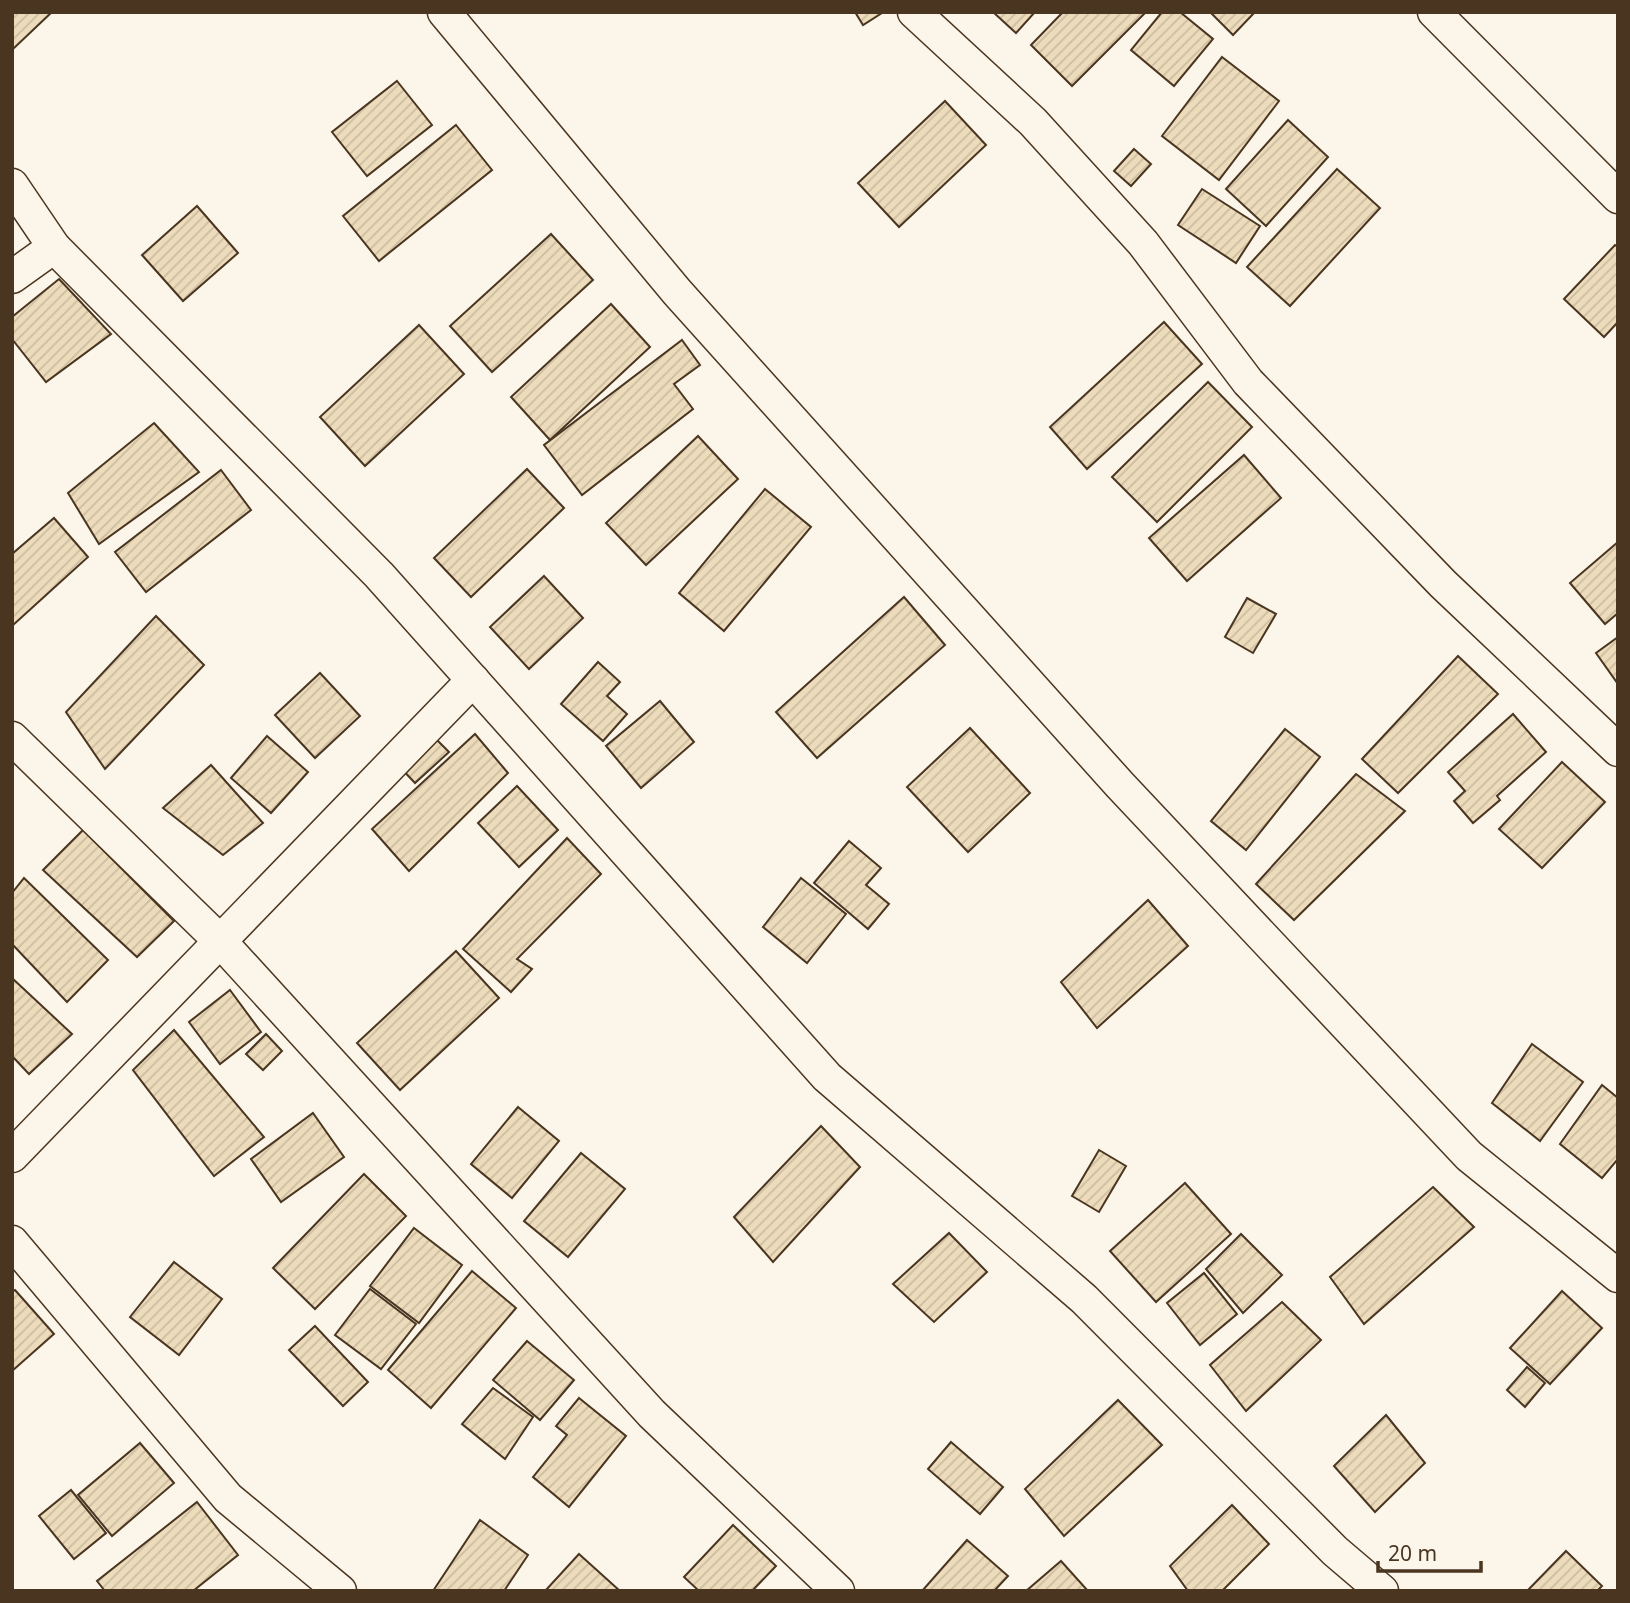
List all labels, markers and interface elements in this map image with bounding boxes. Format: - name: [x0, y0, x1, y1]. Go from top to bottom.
- scale bar: [1378, 1530, 1481, 1574]
- text: 20 m: [1388, 1539, 1437, 1567]

